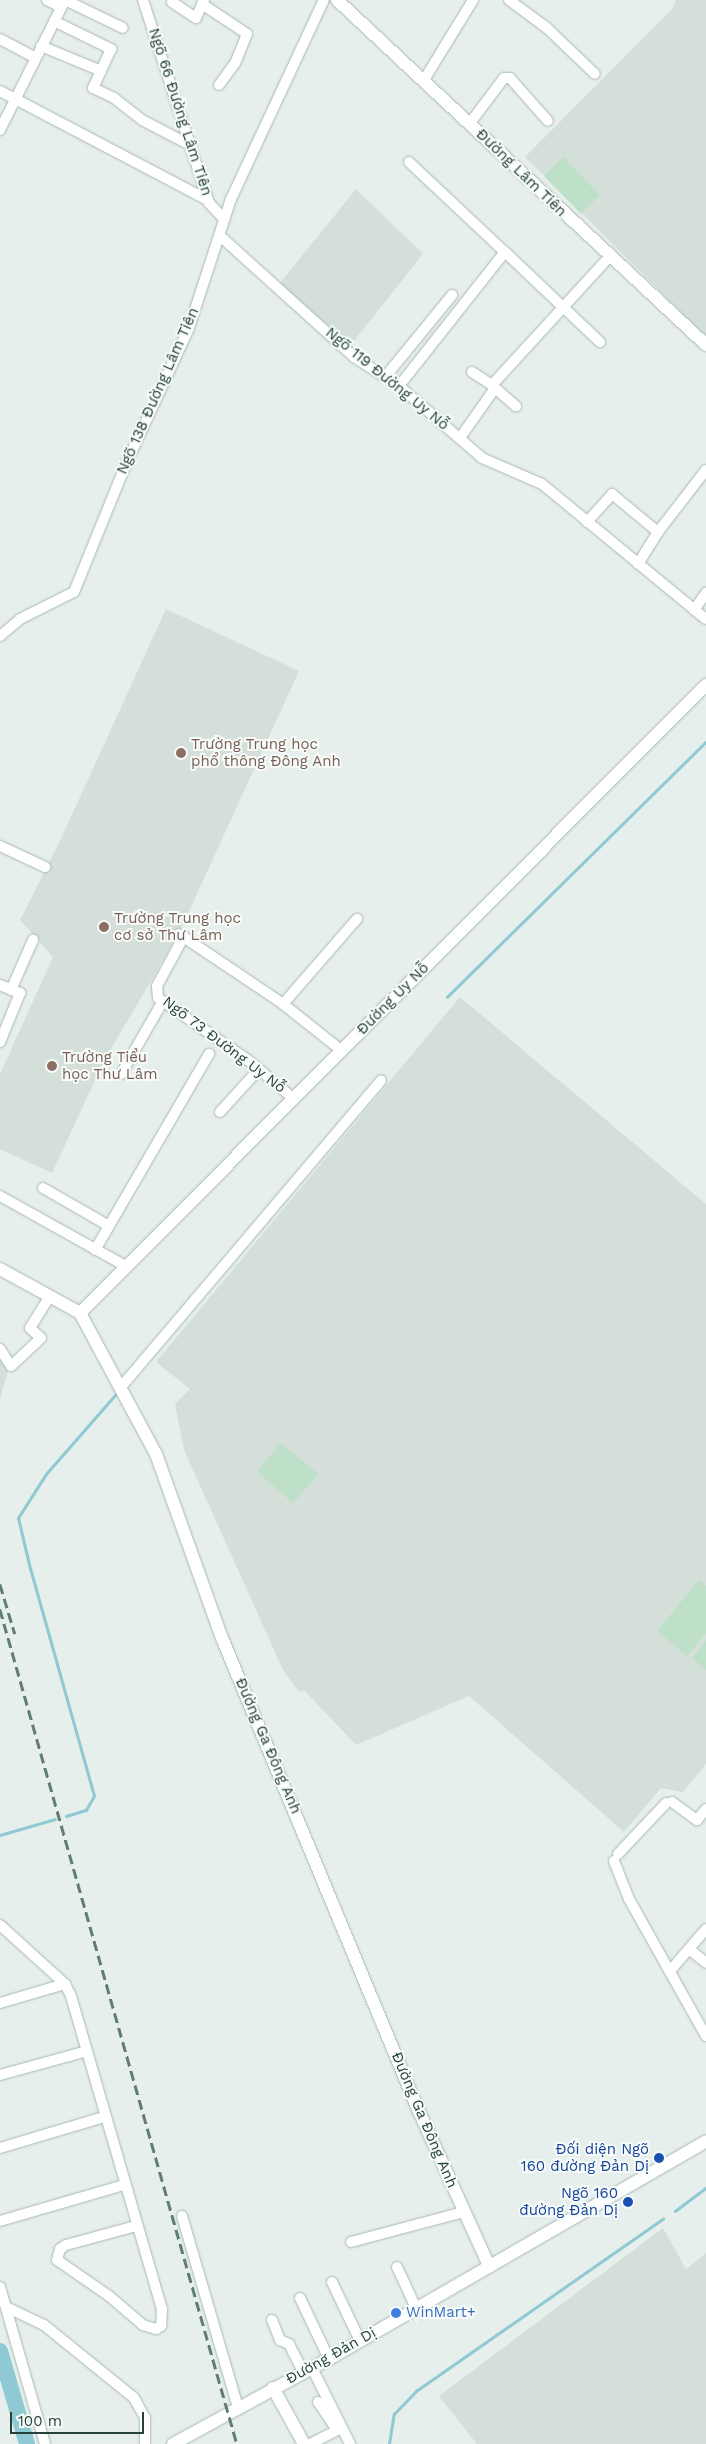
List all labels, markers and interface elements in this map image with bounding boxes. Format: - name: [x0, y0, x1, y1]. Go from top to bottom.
- street label: Ngõ 66 Đường Lâm Tiên: [144, 26, 216, 198]
- street label: Đường Lâm Tiên: [472, 125, 570, 221]
- street label: Ngõ 138 Đường Lâm Tiên: [113, 305, 203, 477]
- street label: Ngõ 119 Đường Uy Nỗ: [321, 324, 453, 434]
- place label: Trường Trung học phổ thông Đông Anh: [191, 735, 342, 770]
- marker: Trường Trung học phổ thông Đông Anh: [175, 747, 187, 759]
- place label: Trường Trung học cơ sở Thư Lâm: [114, 909, 241, 944]
- marker: Trường Trung học cơ sở Thư Lâm: [98, 921, 110, 933]
- street label: Đường Uy Nỗ: [353, 959, 433, 1039]
- street label: Ngõ 73 Đường Uy Nỗ: [159, 993, 289, 1097]
- place label: Trường Tiểu học Thư Lâm: [62, 1048, 158, 1083]
- marker: Trường Tiểu học Thư Lâm: [46, 1060, 58, 1072]
- street label: Đường Ga Đông Anh: [231, 1675, 305, 1817]
- street label: Đường Ga Đông Anh: [387, 2049, 461, 2191]
- place label: Đối diện Ngõ 160 đường Đản Dị: [521, 2140, 649, 2175]
- marker: Đối diện Ngõ 160 đường Đản Dị: [653, 2152, 665, 2164]
- place label: Ngõ 160 đường Đản Dị: [519, 2184, 618, 2219]
- marker: Ngõ 160 đường Đản Dị: [622, 2196, 634, 2208]
- place label: WinMart+: [406, 2304, 476, 2322]
- marker: WinMart+: [390, 2307, 402, 2319]
- street label: Đường Đản Dị: [283, 2324, 379, 2388]
- scale bar: [12, 2402, 146, 2434]
- text: 100 m: [18, 2412, 62, 2430]

